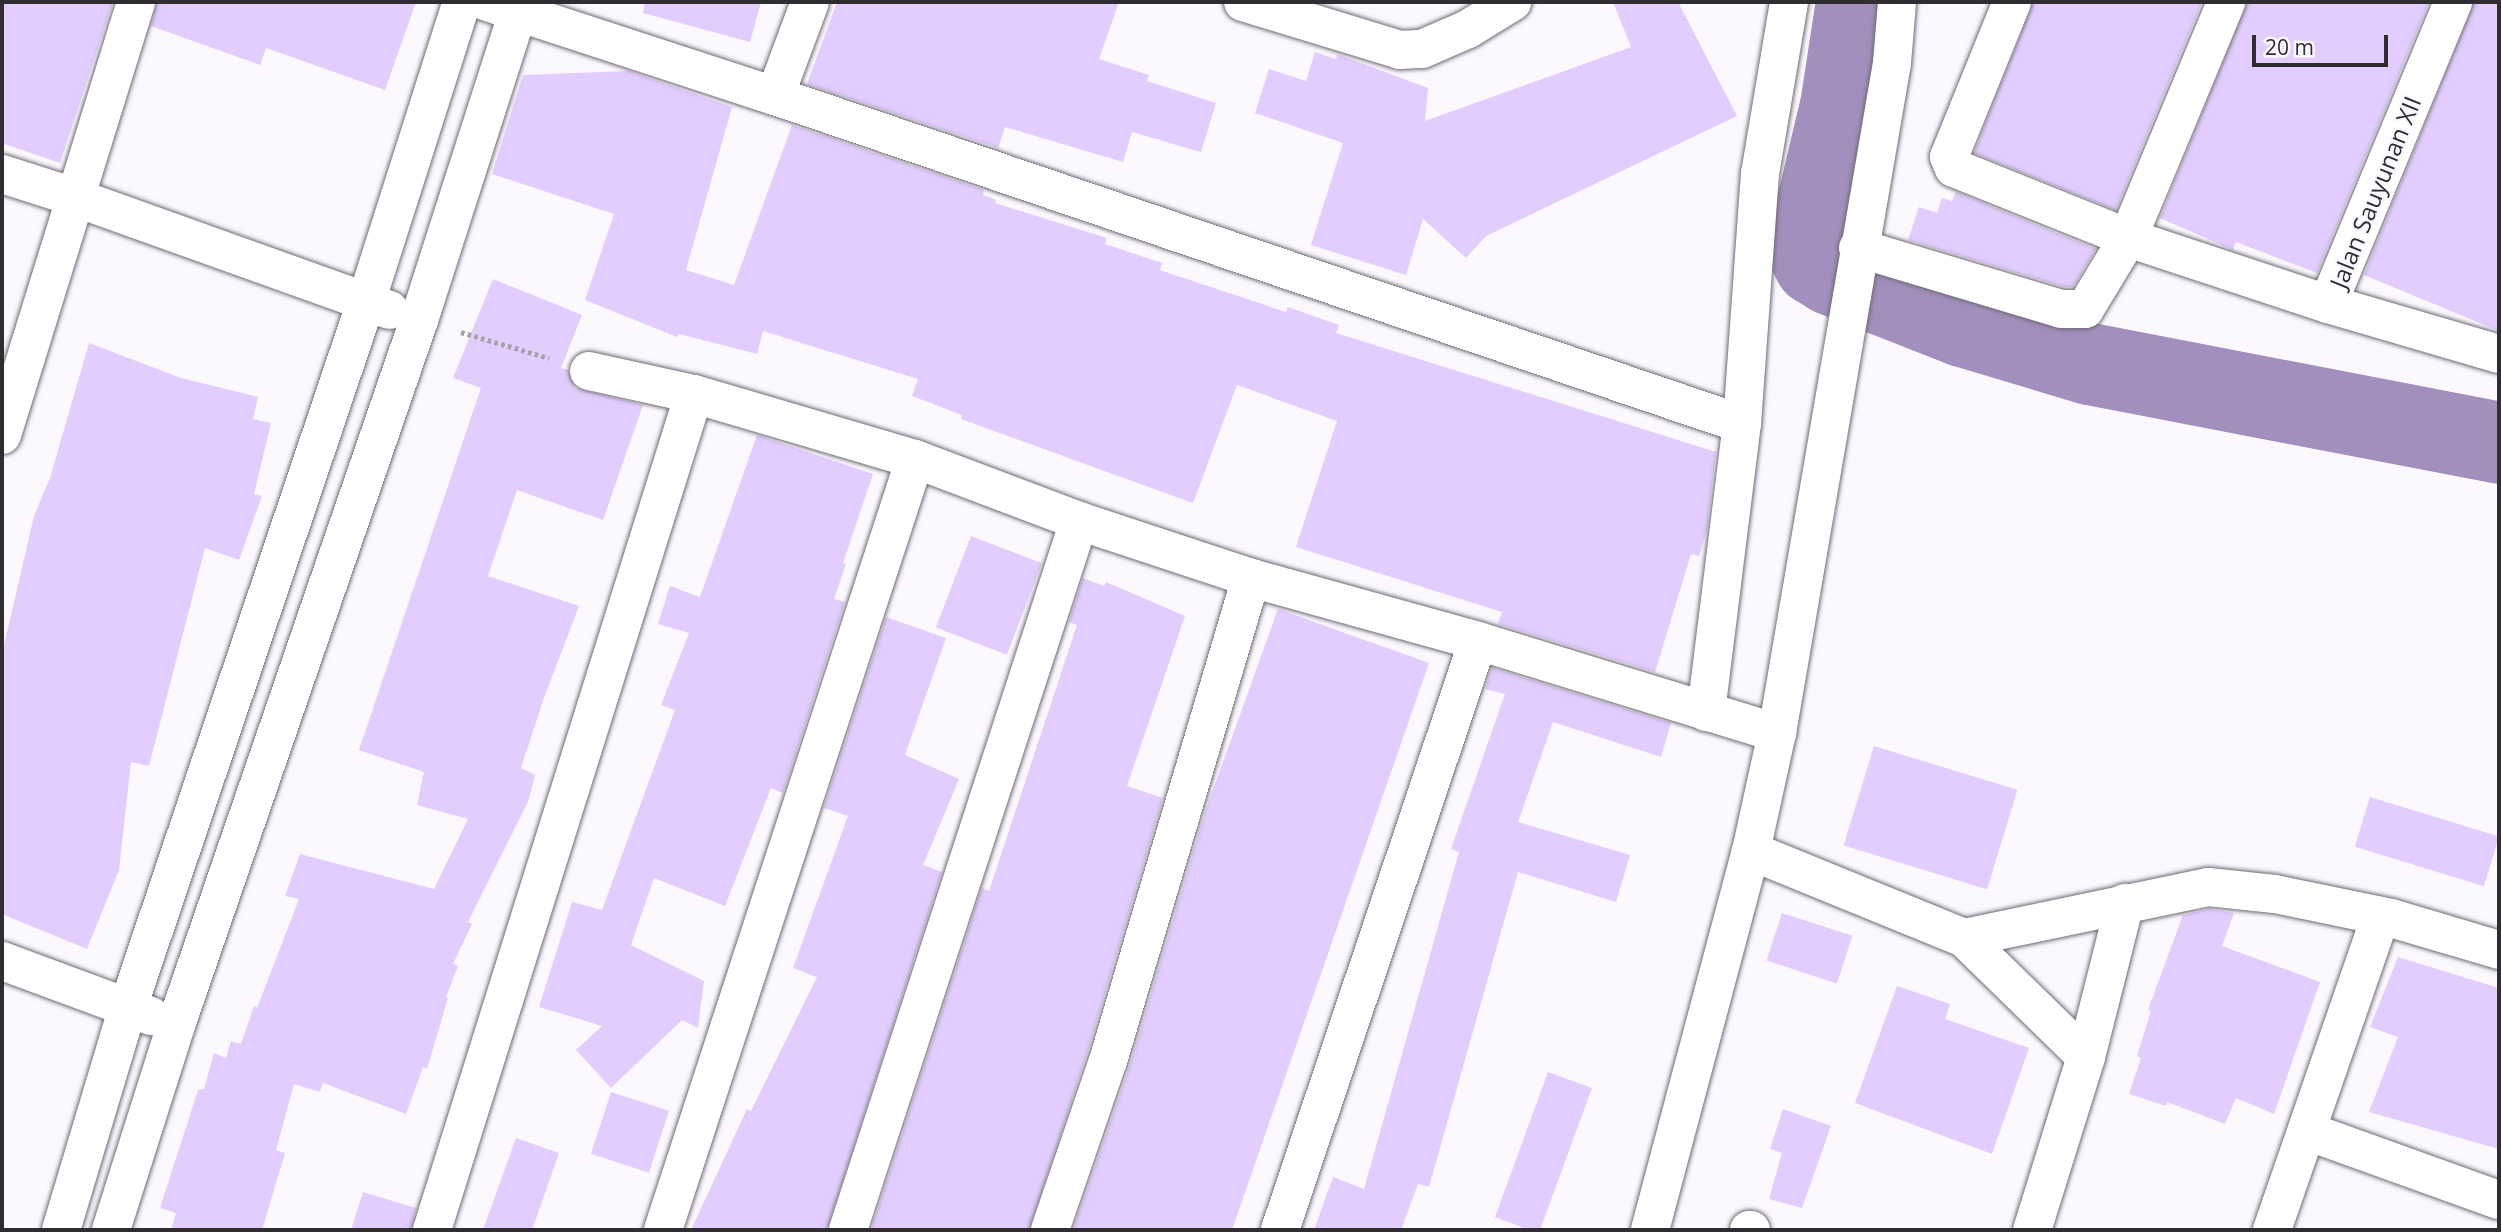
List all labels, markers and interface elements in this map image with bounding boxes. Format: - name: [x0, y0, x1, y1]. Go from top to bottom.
- scale bar: [2256, 21, 2392, 65]
- text: 20 m: [2265, 33, 2314, 61]
- street label: Jalan Sauyunan XII: [2323, 92, 2427, 292]

